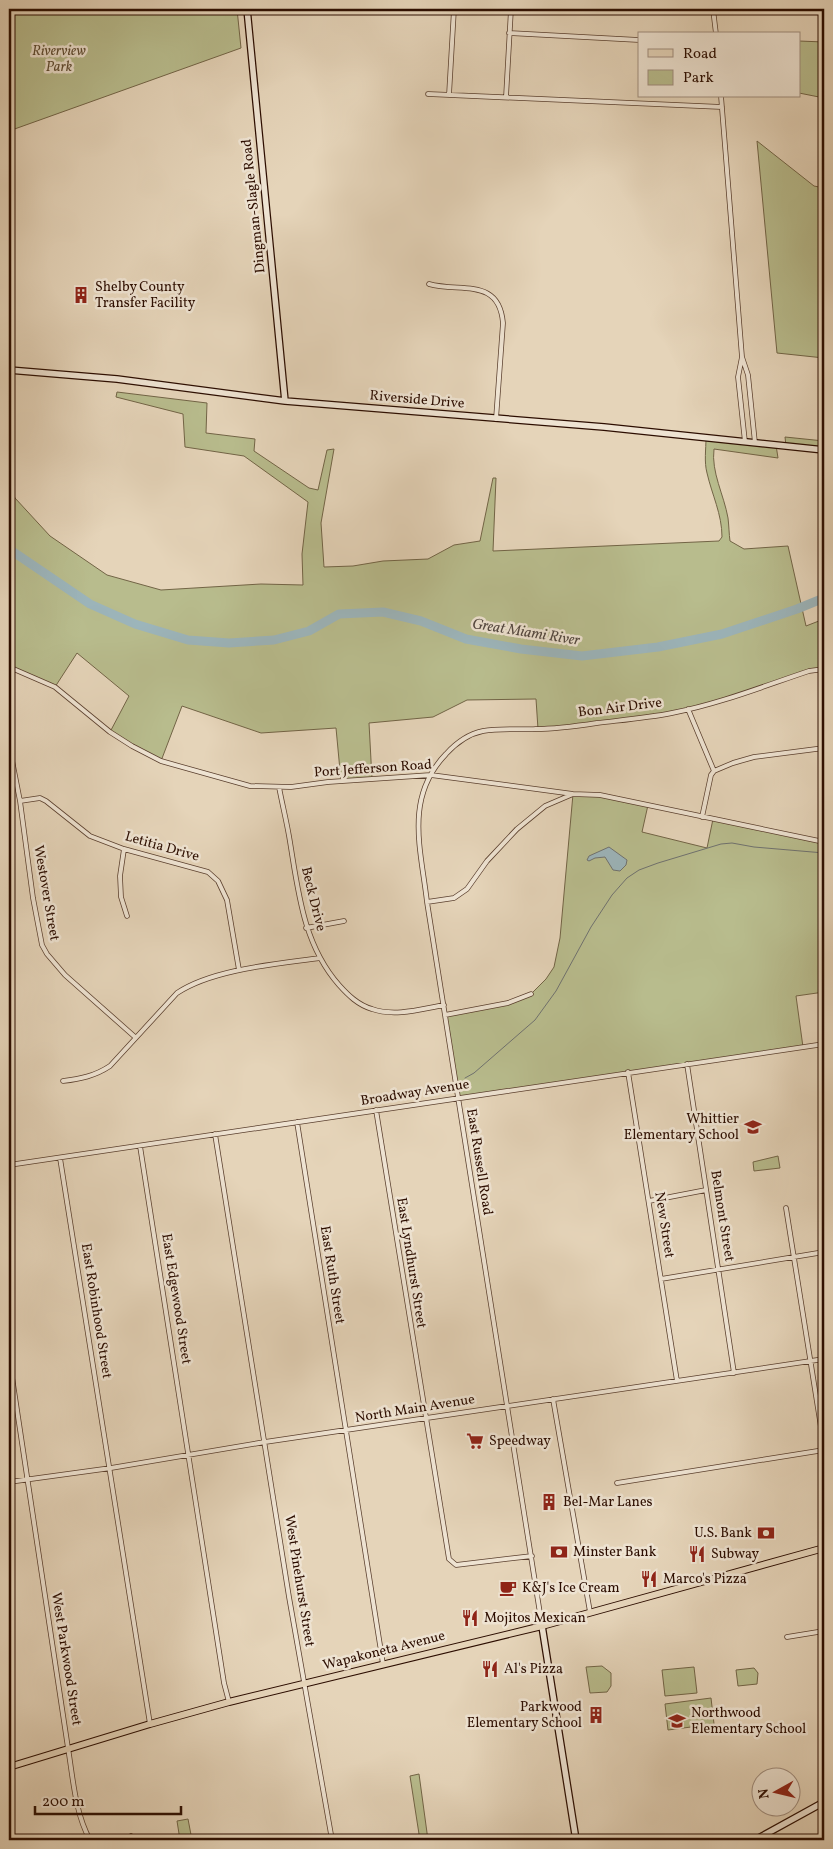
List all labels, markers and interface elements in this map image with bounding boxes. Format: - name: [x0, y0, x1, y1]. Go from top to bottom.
- legend: [638, 32, 800, 98]
- park label: Riverview Park: [32, 42, 86, 77]
- text: Road: [683, 44, 717, 65]
- text: Park: [683, 68, 714, 89]
- street label: Dingman-Slagle Road: [237, 138, 270, 274]
- place label: Shelby County Transfer Facility: [95, 278, 196, 313]
- building icon: Shelby County Transfer Facility: [71, 285, 91, 305]
- street label: Riverside Drive: [369, 386, 466, 414]
- water label: Great Miami River: [471, 614, 582, 652]
- street label: Bon Air Drive: [577, 693, 663, 723]
- street label: Port Jefferson Road: [313, 755, 433, 783]
- street label: Letitia Drive: [123, 827, 202, 867]
- street label: Westover Street: [28, 844, 64, 942]
- street label: Beck Drive: [296, 865, 330, 934]
- street label: Broadway Avenue: [359, 1075, 471, 1111]
- street label: East Russell Road: [461, 1107, 497, 1217]
- place label: Whittier Elementary School: [624, 1110, 739, 1145]
- school or university icon: Whittier Elementary School: [743, 1117, 763, 1137]
- street label: Belmont Street: [705, 1169, 739, 1263]
- street label: New Street: [649, 1191, 679, 1260]
- street label: East Lyndhurst Street: [391, 1196, 431, 1330]
- street label: East Ruth Street: [315, 1224, 349, 1326]
- street label: East Edgewood Street: [156, 1232, 196, 1366]
- street label: East Robinhood Street: [76, 1242, 116, 1380]
- street label: North Main Avenue: [354, 1390, 477, 1428]
- supermarket icon: Speedway: [465, 1431, 485, 1451]
- place label: Speedway: [489, 1432, 551, 1451]
- building icon: Bel-Mar Lanes: [539, 1492, 559, 1512]
- place label: Bel-Mar Lanes: [563, 1493, 653, 1512]
- street label: West Pinehurst Street: [279, 1514, 319, 1648]
- bank icon: U.S. Bank: [756, 1523, 776, 1543]
- place label: U.S. Bank: [694, 1524, 752, 1543]
- bank icon: Minster Bank: [549, 1542, 569, 1562]
- place label: Minster Bank: [573, 1543, 657, 1562]
- restaurant icon: Subway: [687, 1544, 707, 1564]
- place label: Subway: [711, 1545, 760, 1564]
- restaurant icon: Marco's Pizza: [639, 1569, 659, 1589]
- place label: Marco's Pizza: [663, 1570, 747, 1589]
- cafe icon: K&J's Ice Cream: [498, 1578, 518, 1598]
- place label: K&J's Ice Cream: [522, 1579, 620, 1598]
- street label: West Parkwood Street: [46, 1591, 86, 1727]
- restaurant icon: Mojitos Mexican: [460, 1608, 480, 1628]
- place label: Mojitos Mexican: [484, 1609, 586, 1628]
- street label: Wapakoneta Avenue: [321, 1627, 447, 1675]
- restaurant icon: Al's Pizza: [480, 1659, 500, 1679]
- place label: Al's Pizza: [504, 1660, 563, 1679]
- place label: Parkwood Elementary School: [467, 1698, 582, 1733]
- place label: Northwood Elementary School: [691, 1704, 806, 1739]
- building icon: Parkwood Elementary School: [586, 1705, 606, 1725]
- school or university icon: Northwood Elementary School: [667, 1711, 687, 1731]
- north arrow: [750, 1766, 800, 1816]
- scale bar: [35, 1784, 181, 1816]
- text: N: [754, 1787, 775, 1800]
- text: 200 m: [42, 1792, 85, 1813]

